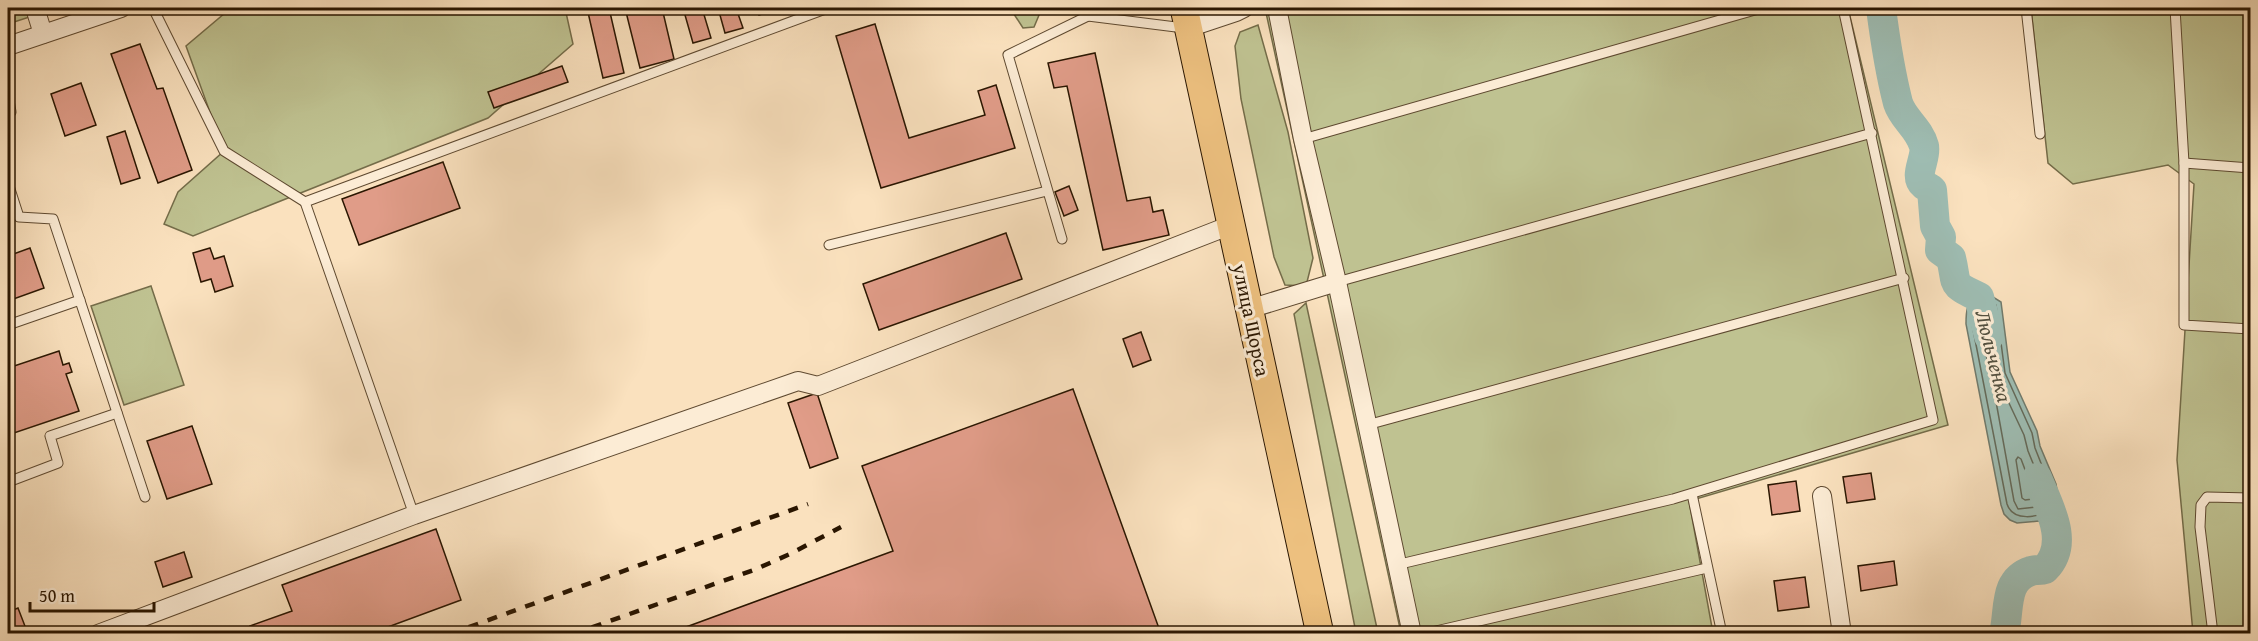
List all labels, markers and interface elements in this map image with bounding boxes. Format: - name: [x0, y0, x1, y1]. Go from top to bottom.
- street label: улица Щорса: [1226, 260, 1278, 380]
- water label: Люльченка: [1968, 307, 2021, 406]
- scale bar: [30, 575, 154, 613]
- text: 50 m: [39, 582, 75, 609]

